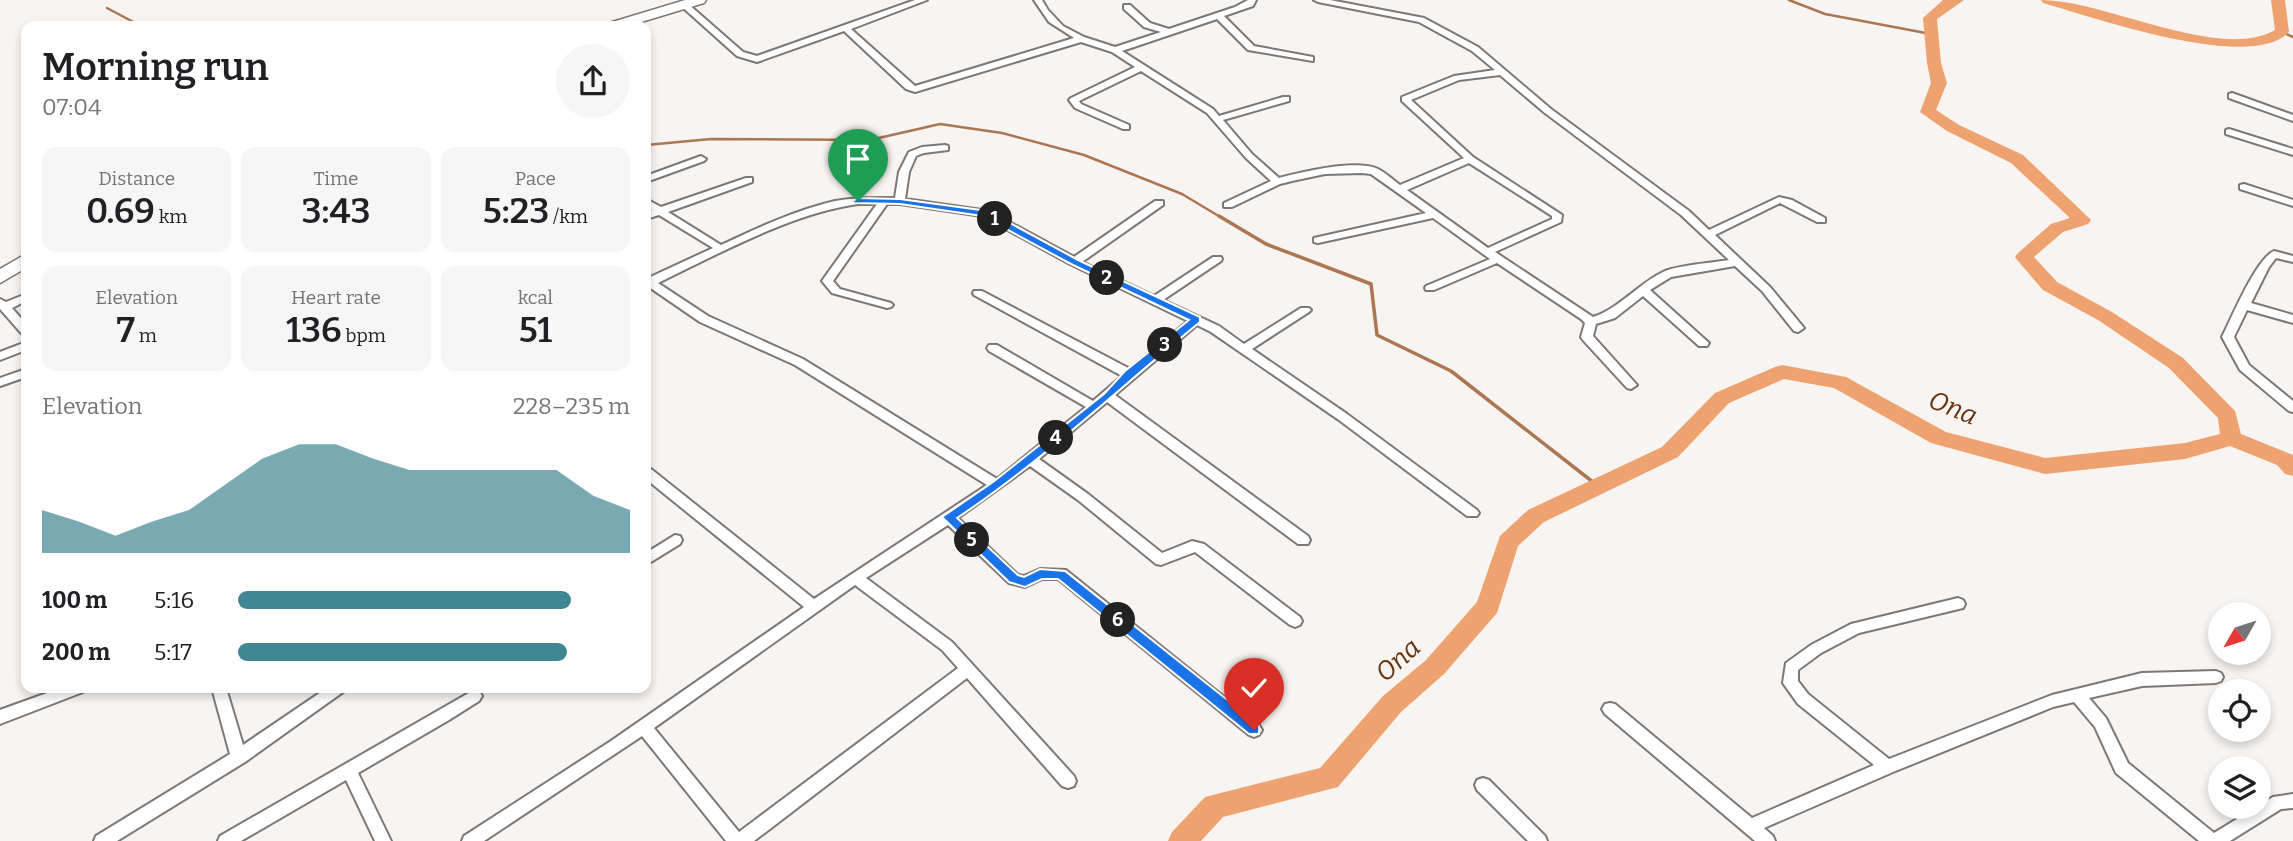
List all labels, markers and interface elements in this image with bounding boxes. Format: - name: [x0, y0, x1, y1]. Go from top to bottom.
- text: Morning run: [42, 44, 269, 90]
- button: share: [556, 44, 630, 118]
- text: 07:04: [42, 93, 101, 121]
- pin: [828, 129, 888, 201]
- icon: arrive: [839, 140, 877, 178]
- text: Distance: [98, 167, 175, 190]
- text: Time: [314, 167, 358, 190]
- text: Pace: [515, 167, 556, 190]
- text: 0.69: [86, 190, 155, 232]
- text: 3:43: [301, 190, 371, 232]
- text: 5:23: [483, 190, 549, 232]
- pin: 1: [978, 202, 1012, 236]
- text: km: [155, 205, 187, 228]
- text: /km: [549, 205, 588, 228]
- text: 1: [990, 207, 999, 230]
- pin: 2: [1090, 260, 1124, 296]
- text: 2: [1101, 266, 1112, 289]
- text: Elevation: [95, 286, 178, 309]
- text: Heart rate: [291, 286, 381, 309]
- text: kcal: [518, 286, 553, 309]
- text: 7: [116, 309, 135, 351]
- text: 136: [286, 309, 342, 351]
- text: 51: [519, 309, 552, 351]
- text: m: [135, 324, 157, 347]
- text: bpm: [342, 324, 386, 347]
- pin: 3: [1148, 328, 1182, 362]
- text: 3: [1159, 333, 1170, 356]
- water label: Ona: [1924, 384, 1982, 432]
- text: Elevation: [42, 392, 142, 420]
- text: 228–235 m: [513, 392, 630, 420]
- pin: 4: [1038, 420, 1074, 456]
- text: 4: [1050, 426, 1061, 449]
- pin: 5: [954, 522, 990, 558]
- text: 5: [966, 528, 977, 551]
- text: 100 m: [42, 586, 107, 614]
- text: 5:16: [154, 586, 194, 614]
- pin: 6: [1100, 602, 1136, 638]
- north arrow: [2208, 602, 2272, 665]
- map controls: [2208, 602, 2271, 819]
- text: 6: [1112, 608, 1123, 631]
- water label: Ona: [1369, 632, 1427, 688]
- text: 200 m: [42, 638, 110, 666]
- text: 5:17: [154, 638, 192, 666]
- pin: [1224, 658, 1284, 730]
- icon: check: [1235, 669, 1273, 707]
- button: locate: [2208, 679, 2271, 742]
- button: layers: [2208, 756, 2271, 819]

